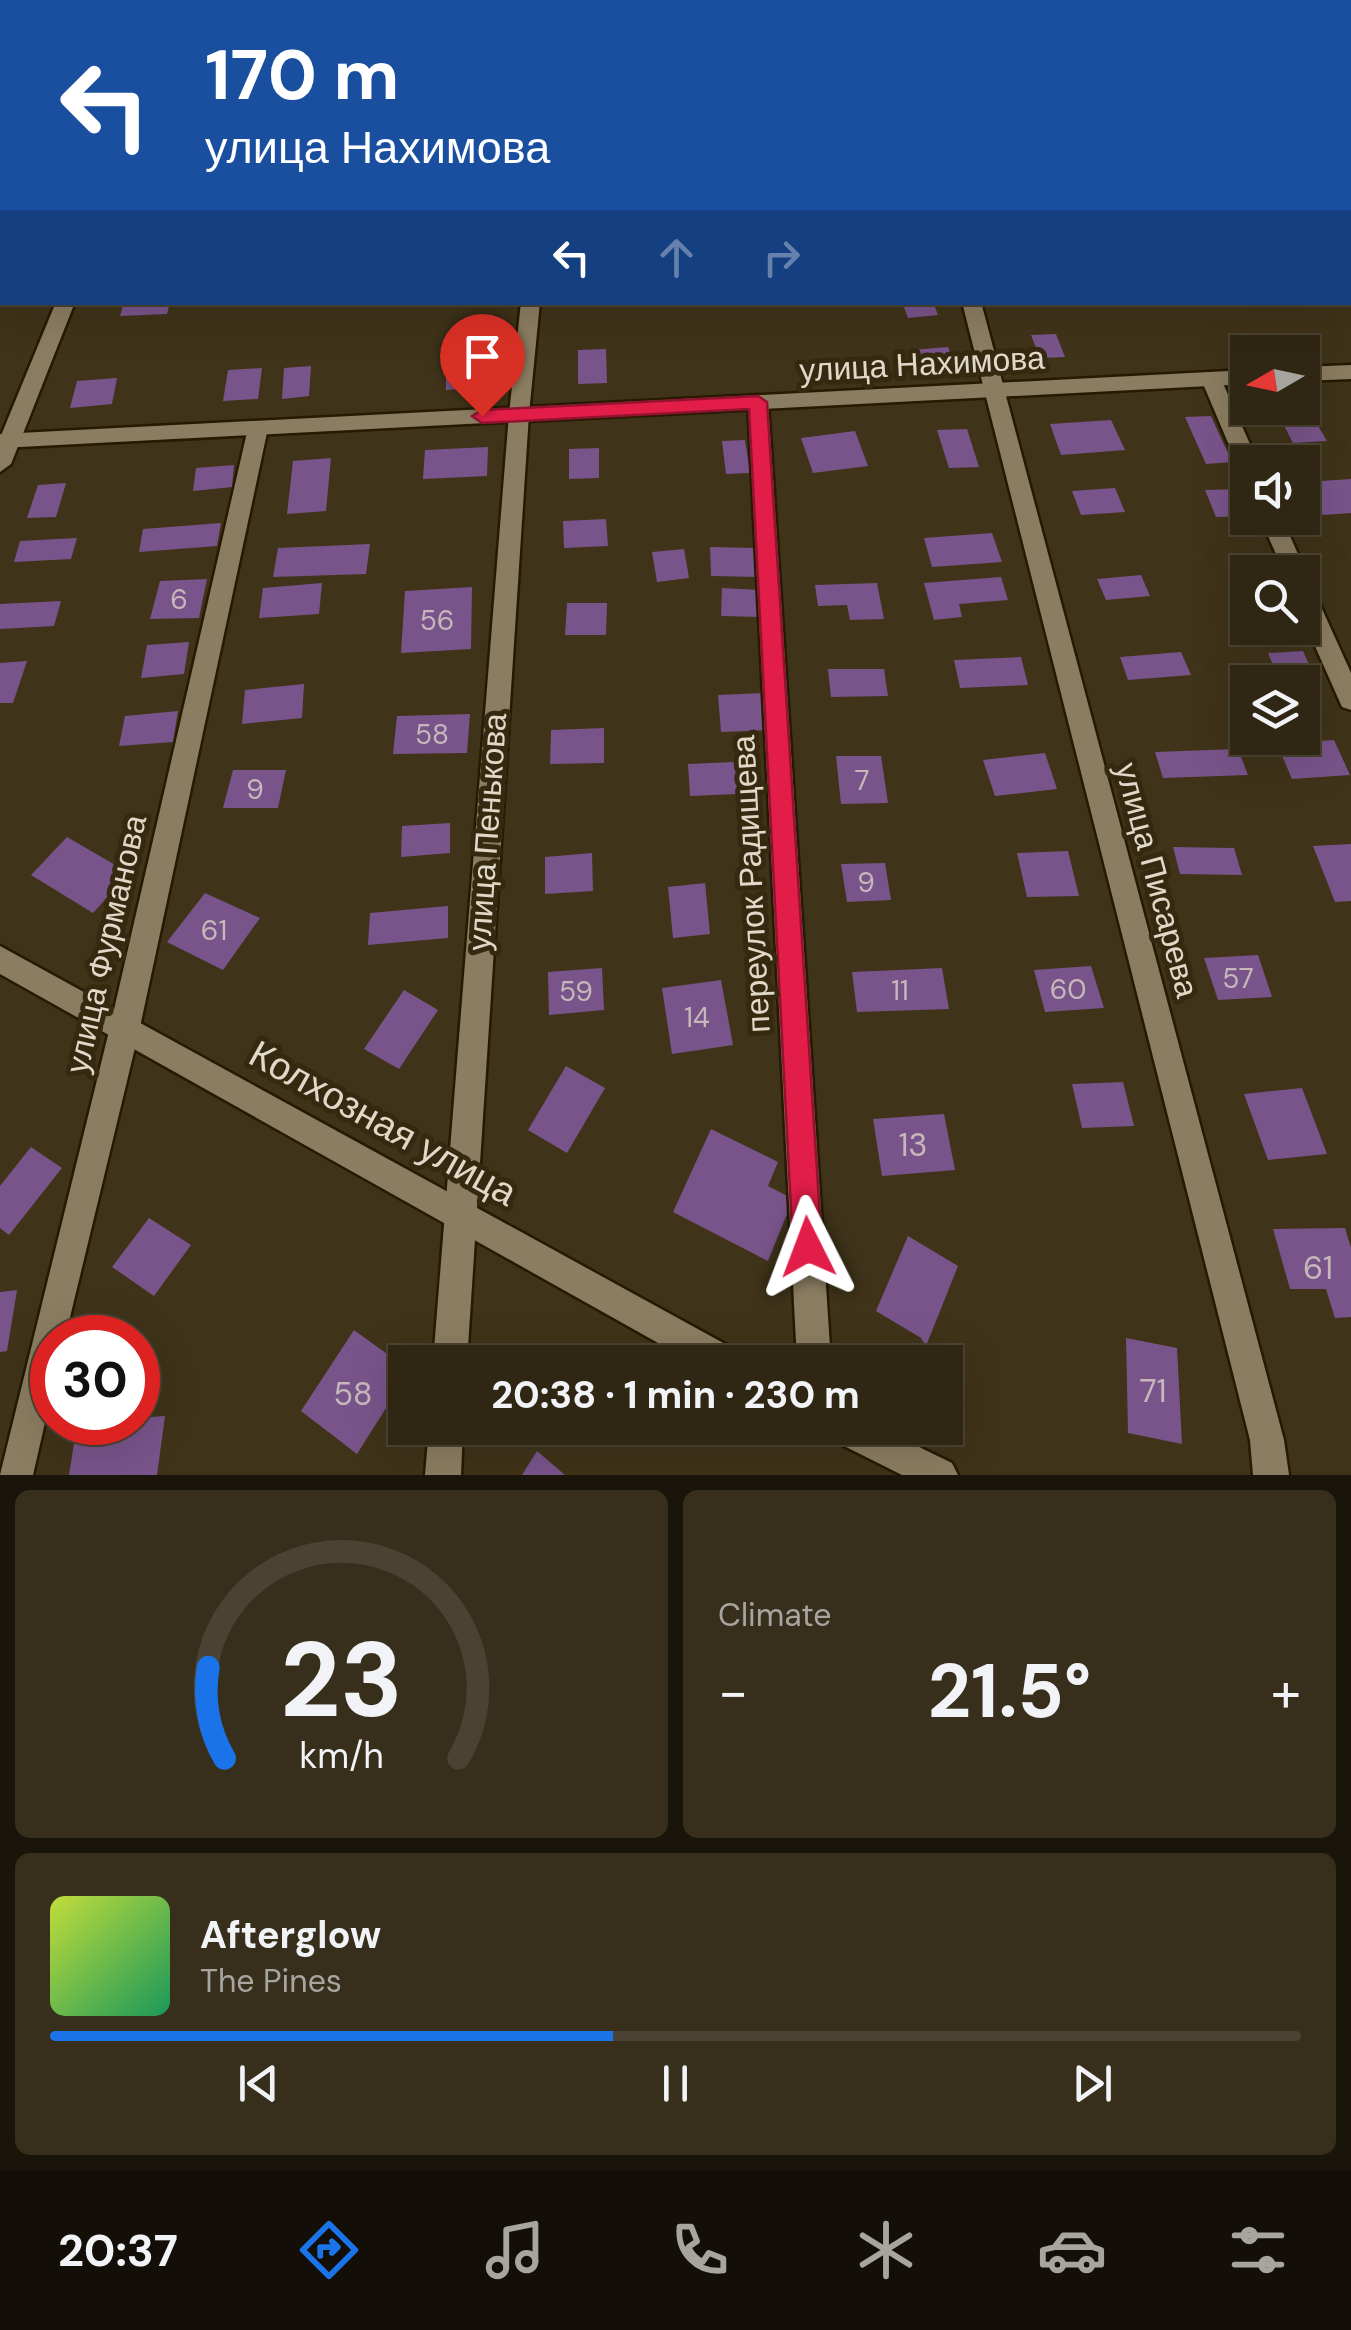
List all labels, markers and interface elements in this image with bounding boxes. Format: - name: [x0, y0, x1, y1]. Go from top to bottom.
- text: 170 m: [205, 30, 399, 121]
- icon: left: [40, 40, 170, 170]
- text: улица Нахимова: [205, 118, 550, 177]
- icon: left: [544, 230, 599, 285]
- icon: ahead: [649, 230, 704, 285]
- icon: right: [754, 230, 809, 285]
- pin: [440, 314, 525, 417]
- icon: arrive: [455, 329, 510, 384]
- north arrow: [1230, 335, 1320, 425]
- map controls: [1230, 335, 1320, 755]
- street label: улица Нахимова: [798, 337, 1046, 391]
- button: sound: [1230, 445, 1320, 535]
- button: search: [1230, 555, 1320, 645]
- house number: 6: [170, 581, 188, 618]
- house number: 56: [420, 602, 454, 639]
- button: layers: [1230, 665, 1320, 755]
- street label: улица Пенькова: [458, 712, 516, 952]
- house number: 58: [415, 716, 449, 753]
- street label: переулок Радищева: [722, 734, 780, 1034]
- street label: улица Писарева: [1106, 758, 1209, 1002]
- house number: 7: [855, 762, 869, 799]
- house number: 9: [246, 771, 264, 808]
- street label: улица Фурманова: [56, 810, 156, 1077]
- house number: 9: [857, 864, 875, 901]
- house number: 61: [201, 912, 227, 949]
- house number: 57: [1222, 960, 1254, 997]
- house number: 60: [1050, 971, 1086, 1008]
- house number: 11: [891, 972, 909, 1009]
- house number: 59: [559, 973, 593, 1010]
- house number: 14: [684, 999, 710, 1036]
- street label: Колхозная улица: [240, 1029, 526, 1218]
- house number: 13: [899, 1124, 927, 1166]
- position arrow: [756, 1195, 860, 1299]
- house number: 61: [1303, 1247, 1333, 1289]
- speed limit sign: 30: [30, 1315, 160, 1445]
- text: 20:38 · 1 min · 230 m: [491, 1370, 860, 1420]
- house number: 71: [1139, 1370, 1167, 1412]
- house number: 58: [334, 1373, 372, 1415]
- text: Climate: [718, 1594, 832, 1636]
- text: 23: [280, 1613, 403, 1748]
- text: 21.5°: [928, 1643, 1091, 1740]
- text: −: [718, 1656, 748, 1728]
- text: +: [1271, 1656, 1301, 1728]
- text: km/h: [299, 1733, 384, 1779]
- text: Afterglow: [200, 1910, 381, 1960]
- text: The Pines: [200, 1960, 342, 2002]
- icon: previous: [231, 2056, 286, 2111]
- icon: pause: [648, 2056, 703, 2111]
- icon: next: [1065, 2056, 1120, 2111]
- icon: directions: [294, 2215, 364, 2285]
- icon: music: [480, 2215, 550, 2285]
- icon: phone: [665, 2215, 735, 2285]
- icon: climate: [851, 2215, 921, 2285]
- icon: car: [1037, 2215, 1107, 2285]
- icon: filters: [1223, 2215, 1293, 2285]
- text: 20:37: [58, 2221, 178, 2280]

